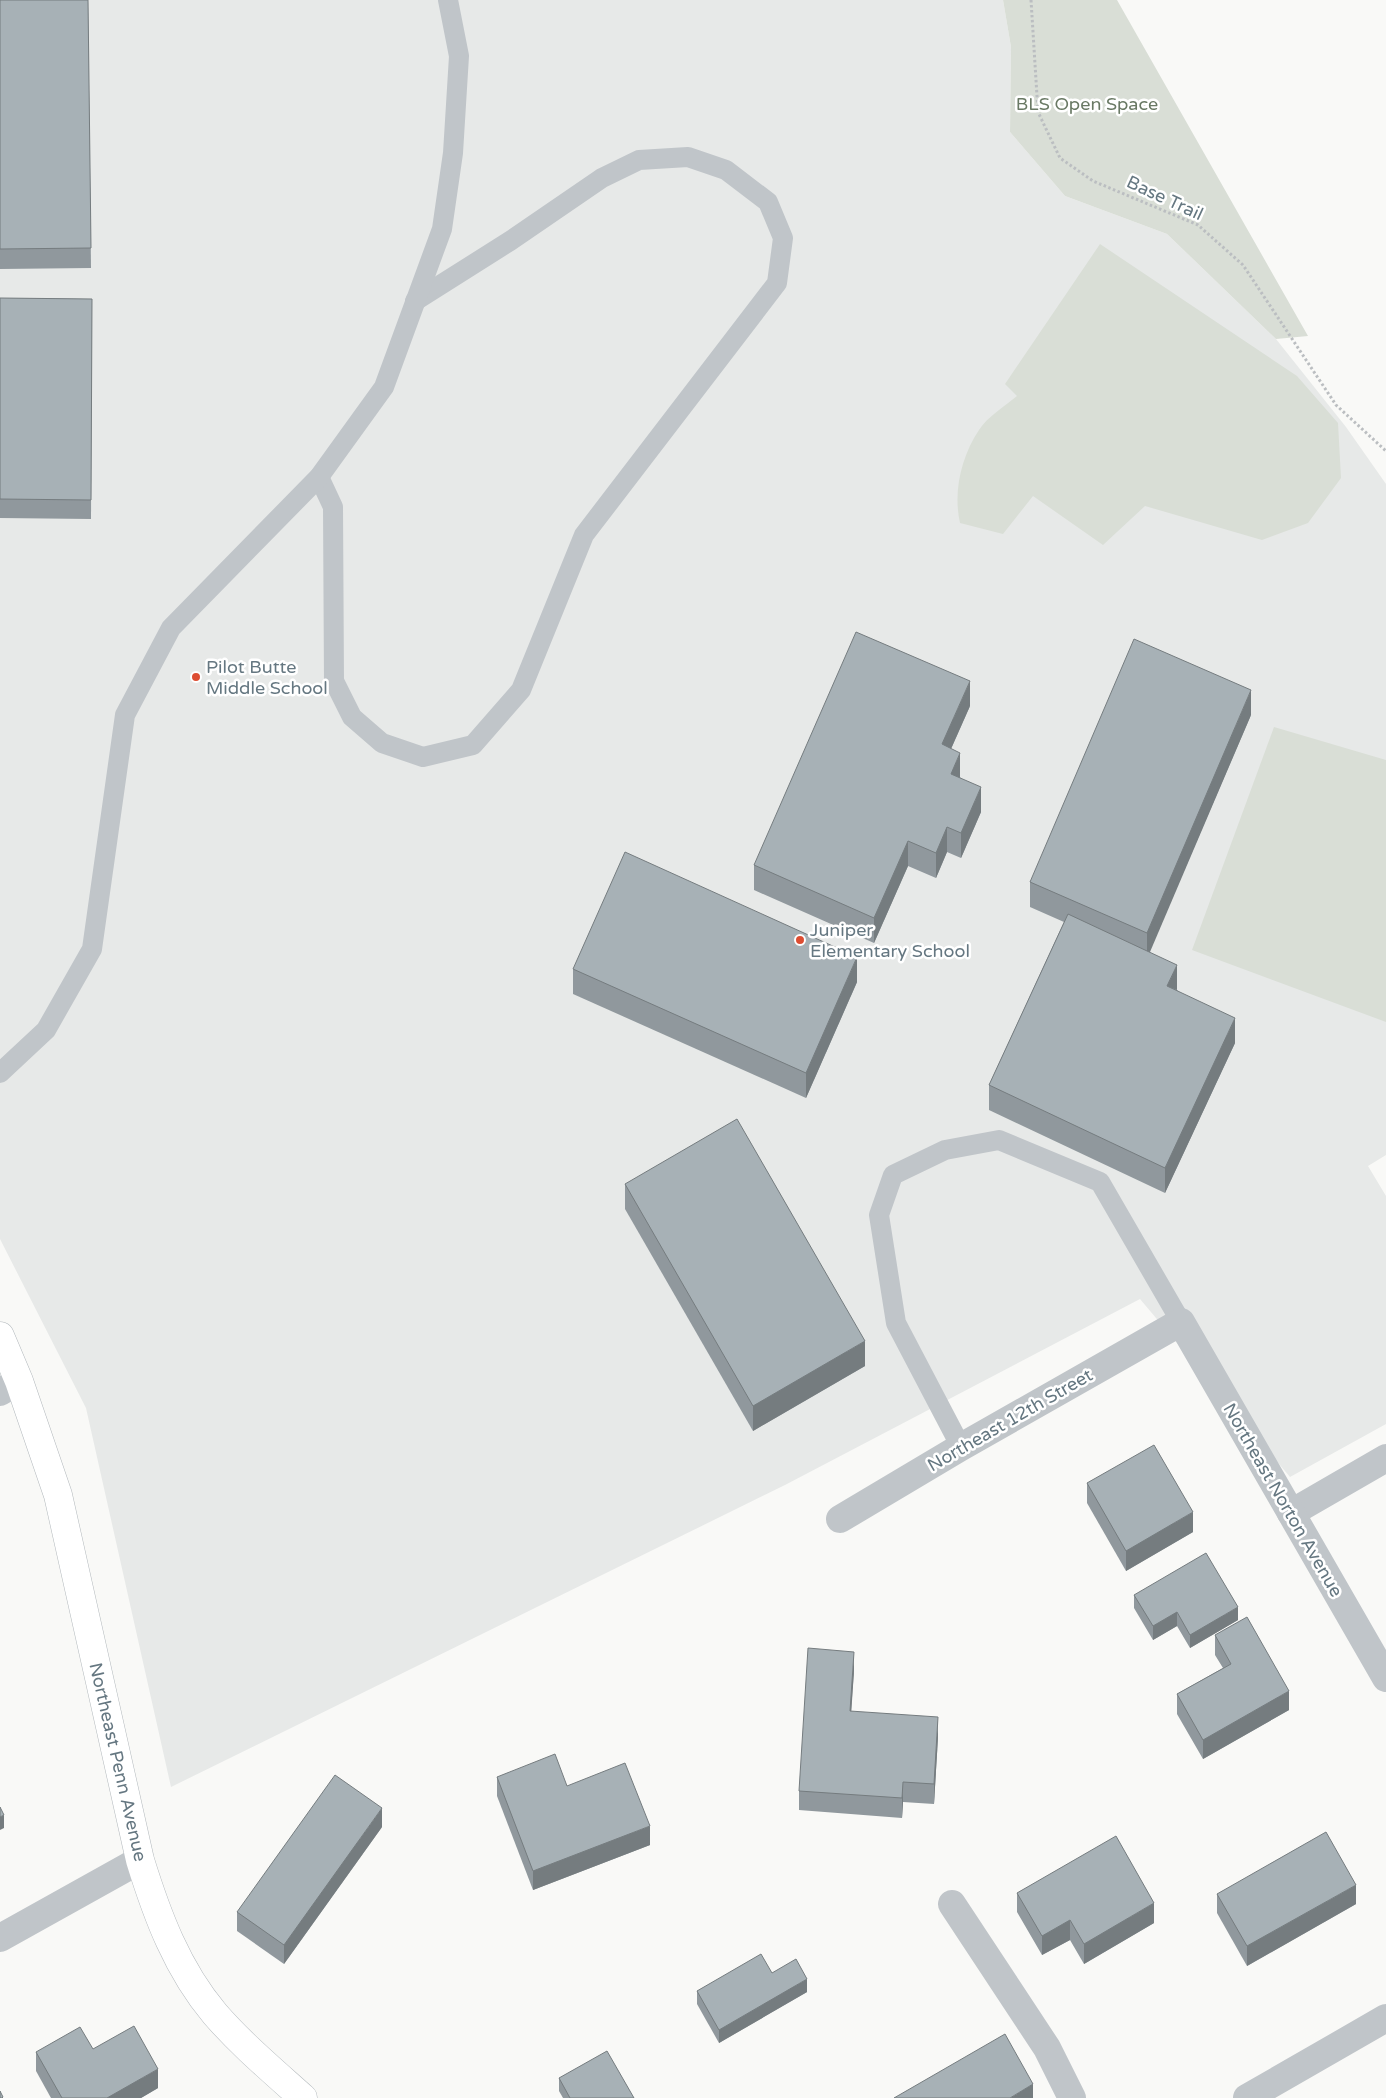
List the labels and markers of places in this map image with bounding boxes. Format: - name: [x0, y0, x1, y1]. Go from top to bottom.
- place label: Pilot Butte Middle School: [206, 656, 328, 699]
- marker: Pilot Butte Middle School: [190, 671, 202, 683]
- place label: Juniper Elementary School: [810, 919, 970, 962]
- marker: Juniper Elementary School: [794, 934, 806, 946]

